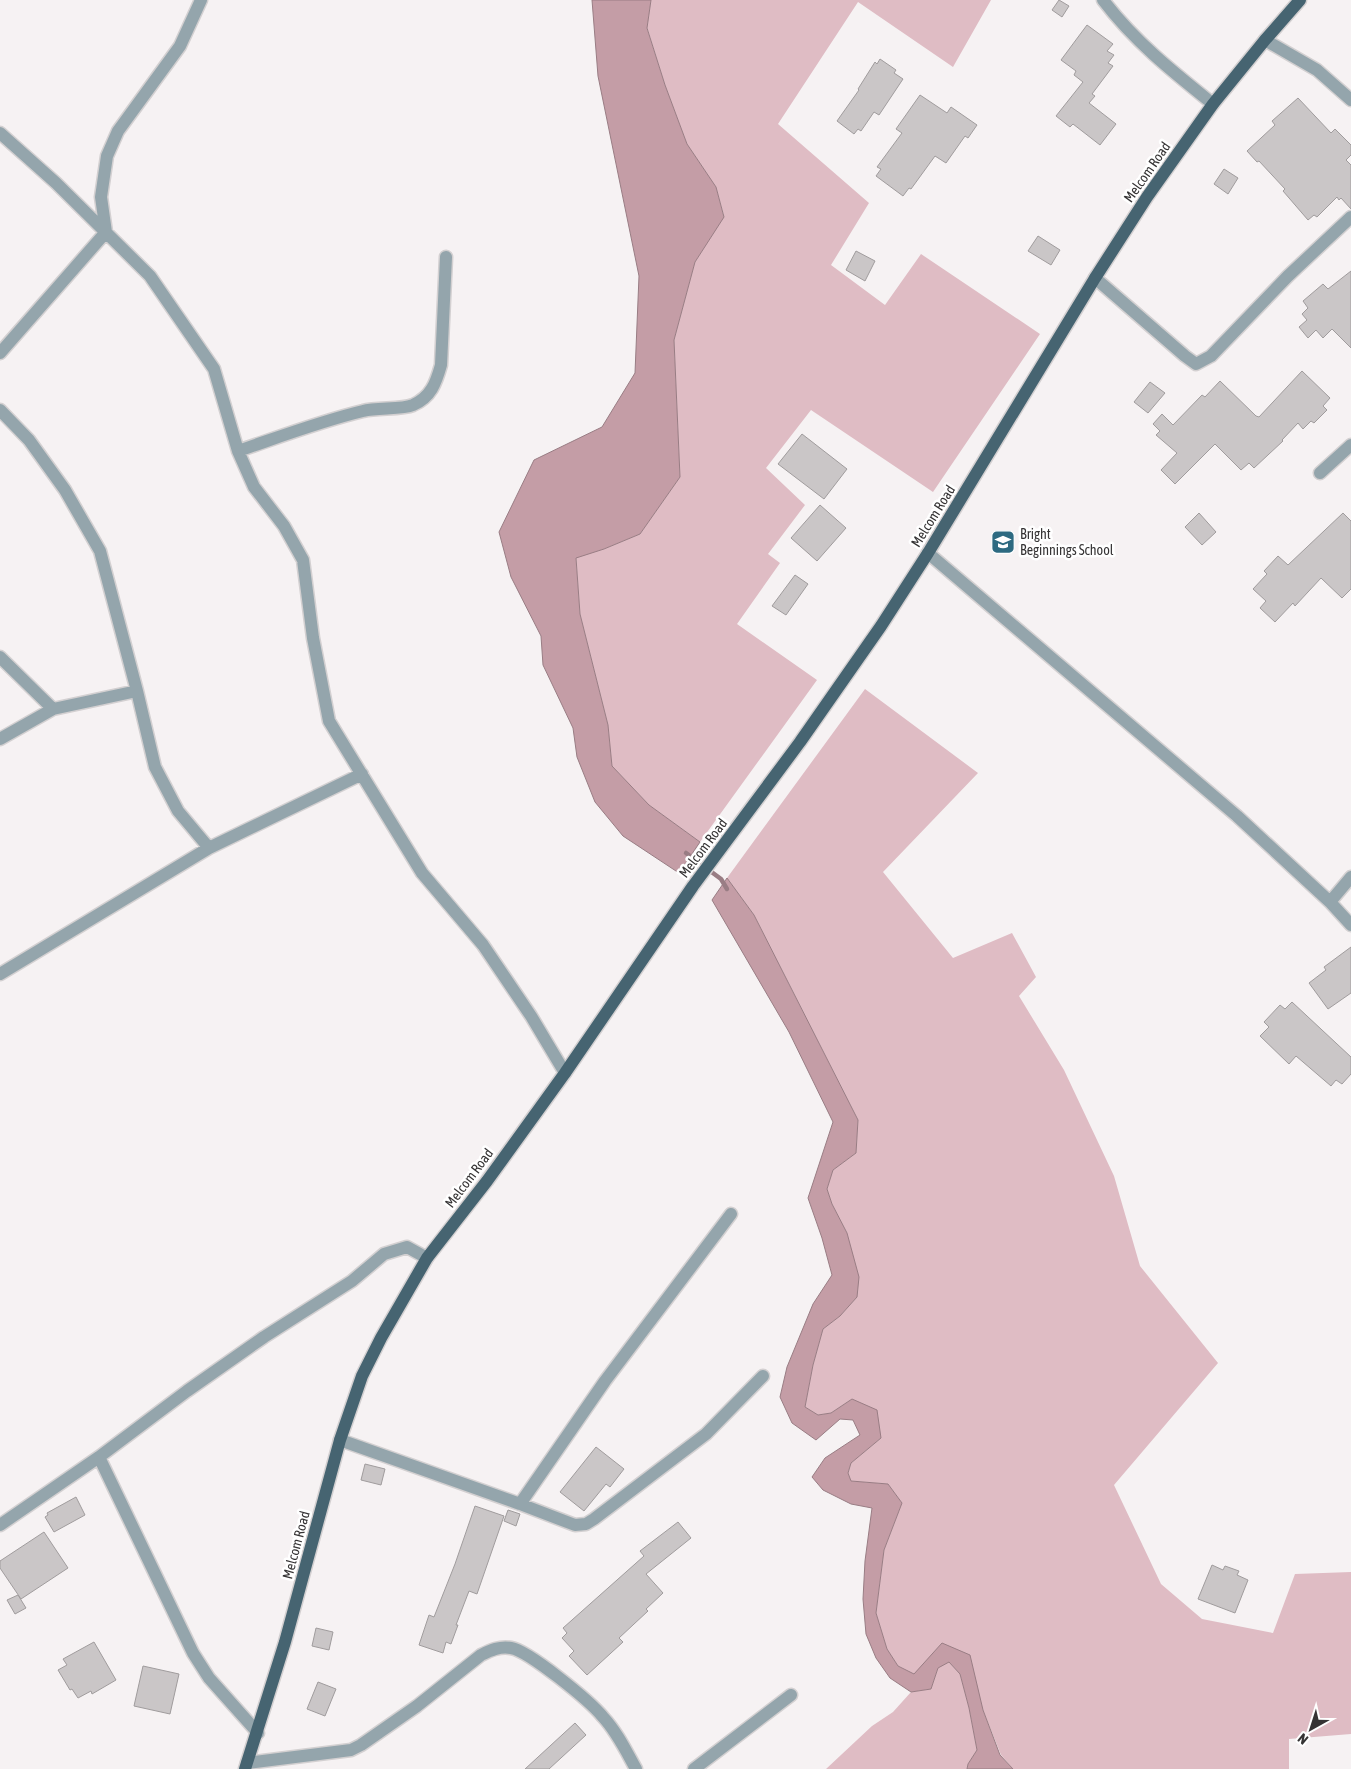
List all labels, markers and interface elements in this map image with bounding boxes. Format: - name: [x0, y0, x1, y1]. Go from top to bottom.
- street label: Melcom Road: [1120, 139, 1174, 205]
- street label: Melcom Road: [908, 482, 958, 550]
- place label: Bright Beginnings School: [1020, 526, 1114, 558]
- school or university icon: Bright Beginnings School: [990, 529, 1016, 555]
- street label: Melcom Road: [676, 815, 730, 881]
- street label: Melcom Road: [442, 1145, 496, 1211]
- street label: Melcom Road: [279, 1509, 313, 1581]
- north arrow: [1286, 1704, 1336, 1754]
- text: N: [1295, 1730, 1311, 1748]

